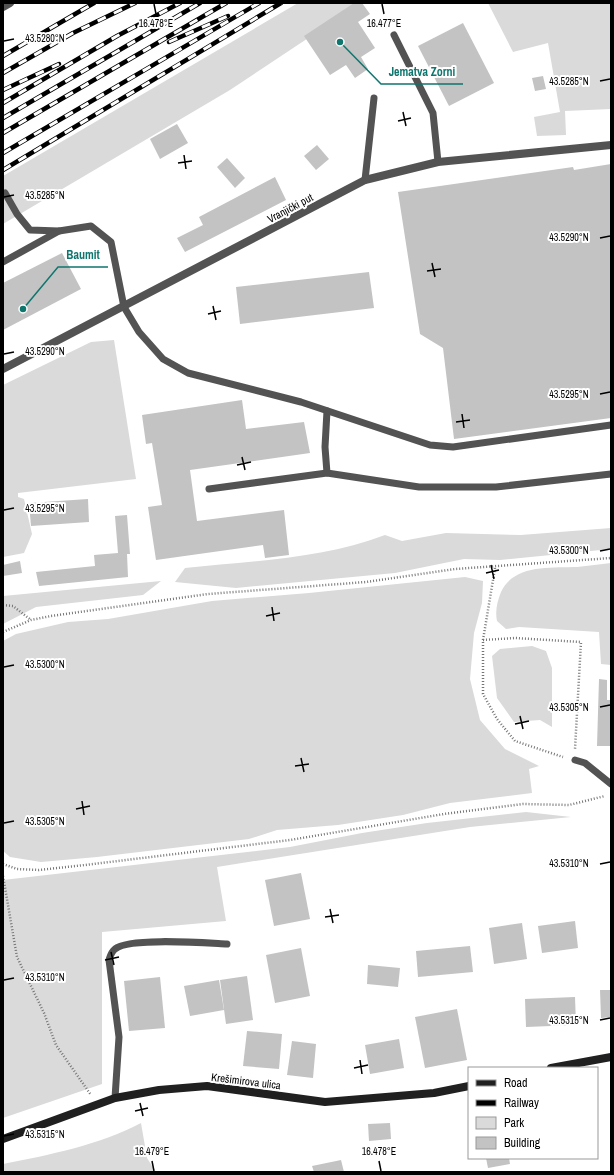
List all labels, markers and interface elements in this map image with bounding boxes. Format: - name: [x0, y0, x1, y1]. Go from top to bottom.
- text: 16.478°E: [139, 17, 173, 30]
- text: 16.477°E: [367, 17, 401, 30]
- text: 43.5280°N: [25, 32, 65, 45]
- callout: Jematva Zorni: [381, 60, 463, 84]
- text: Jematva Zorni: [389, 64, 456, 80]
- text: 43.5285°N: [549, 75, 589, 88]
- text: 43.5285°N: [25, 189, 65, 202]
- street label: Vranjički put: [265, 190, 316, 226]
- text: 43.5290°N: [549, 231, 589, 244]
- callout: Baumit: [58, 243, 108, 267]
- text: Baumit: [66, 247, 100, 263]
- text: 43.5290°N: [25, 345, 65, 358]
- text: 43.5295°N: [549, 388, 589, 401]
- text: 43.5295°N: [25, 502, 65, 515]
- text: 43.5300°N: [549, 544, 589, 557]
- text: 43.5300°N: [25, 658, 65, 671]
- text: 43.5305°N: [549, 701, 589, 714]
- text: 43.5305°N: [25, 815, 65, 828]
- text: 43.5310°N: [549, 857, 589, 870]
- text: 43.5310°N: [25, 971, 65, 984]
- text: 43.5315°N: [549, 1014, 589, 1027]
- legend: [468, 1067, 598, 1159]
- street label: Krešimirova ulica: [210, 1070, 282, 1092]
- text: Road: [504, 1075, 528, 1091]
- text: Railway: [504, 1095, 539, 1111]
- text: Park: [504, 1115, 524, 1131]
- text: 43.5315°N: [25, 1128, 65, 1141]
- text: Building: [504, 1135, 541, 1151]
- text: 16.479°E: [135, 1145, 169, 1158]
- text: 16.478°E: [362, 1145, 396, 1158]

